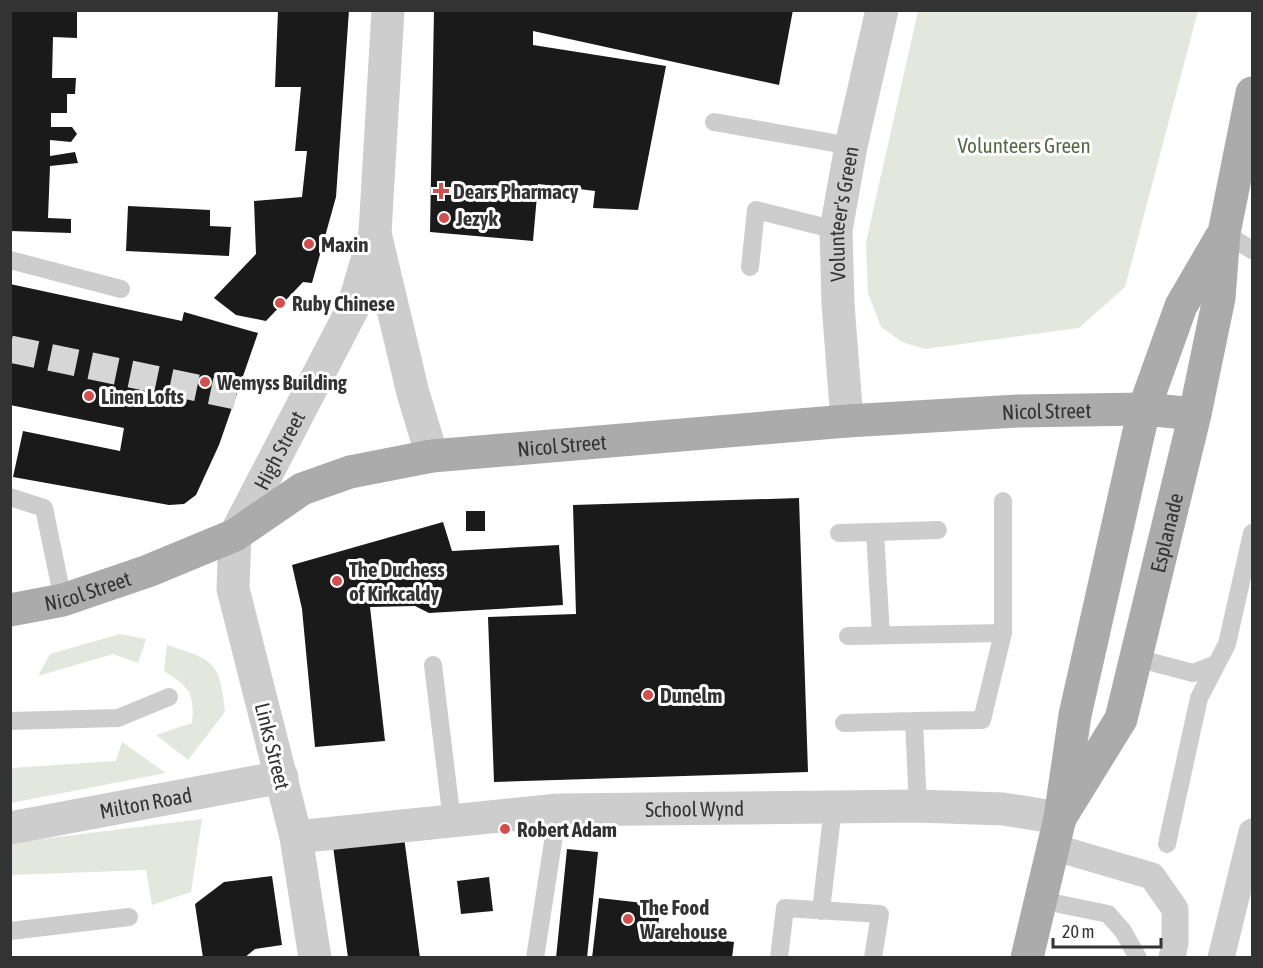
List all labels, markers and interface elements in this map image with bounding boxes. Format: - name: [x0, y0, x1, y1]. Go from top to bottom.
- park label: Volunteers Green: [957, 133, 1091, 157]
- street label: Volunteer's Green: [824, 144, 863, 282]
- place label: Dears Pharmacy: [453, 179, 579, 203]
- marker: Dears Pharmacy: [434, 184, 448, 198]
- place label: Jezyk: [455, 206, 498, 230]
- marker: Jezyk: [437, 211, 451, 225]
- place label: Maxin: [321, 232, 368, 256]
- marker: Maxin: [302, 237, 316, 251]
- place label: Ruby Chinese: [292, 291, 395, 315]
- marker: Ruby Chinese: [273, 296, 287, 310]
- place label: Wemyss Building: [216, 370, 348, 394]
- marker: Wemyss Building: [198, 375, 212, 389]
- place label: Linen Lofts: [101, 384, 185, 408]
- marker: Linen Lofts: [82, 389, 96, 403]
- street label: Nicol Street: [1001, 398, 1092, 424]
- street label: High Street: [249, 407, 309, 494]
- street label: Nicol Street: [516, 429, 607, 461]
- street label: Esplanade: [1145, 490, 1187, 575]
- place label: The Duchess of Kirkcaldy: [349, 557, 445, 605]
- street label: Nicol Street: [42, 566, 134, 615]
- marker: The Duchess of Kirkcaldy: [330, 574, 344, 588]
- place label: Dunelm: [660, 683, 722, 707]
- marker: Dunelm: [641, 688, 655, 702]
- street label: Links Street: [251, 700, 295, 792]
- street label: Milton Road: [98, 782, 194, 823]
- street label: School Wynd: [645, 796, 744, 821]
- place label: Robert Adam: [517, 817, 617, 841]
- marker: Robert Adam: [498, 822, 512, 836]
- place label: The Food Warehouse: [639, 895, 727, 943]
- scale bar: [1053, 911, 1161, 949]
- marker: The Food Warehouse: [621, 912, 635, 926]
- text: 20 m: [1062, 921, 1094, 942]

